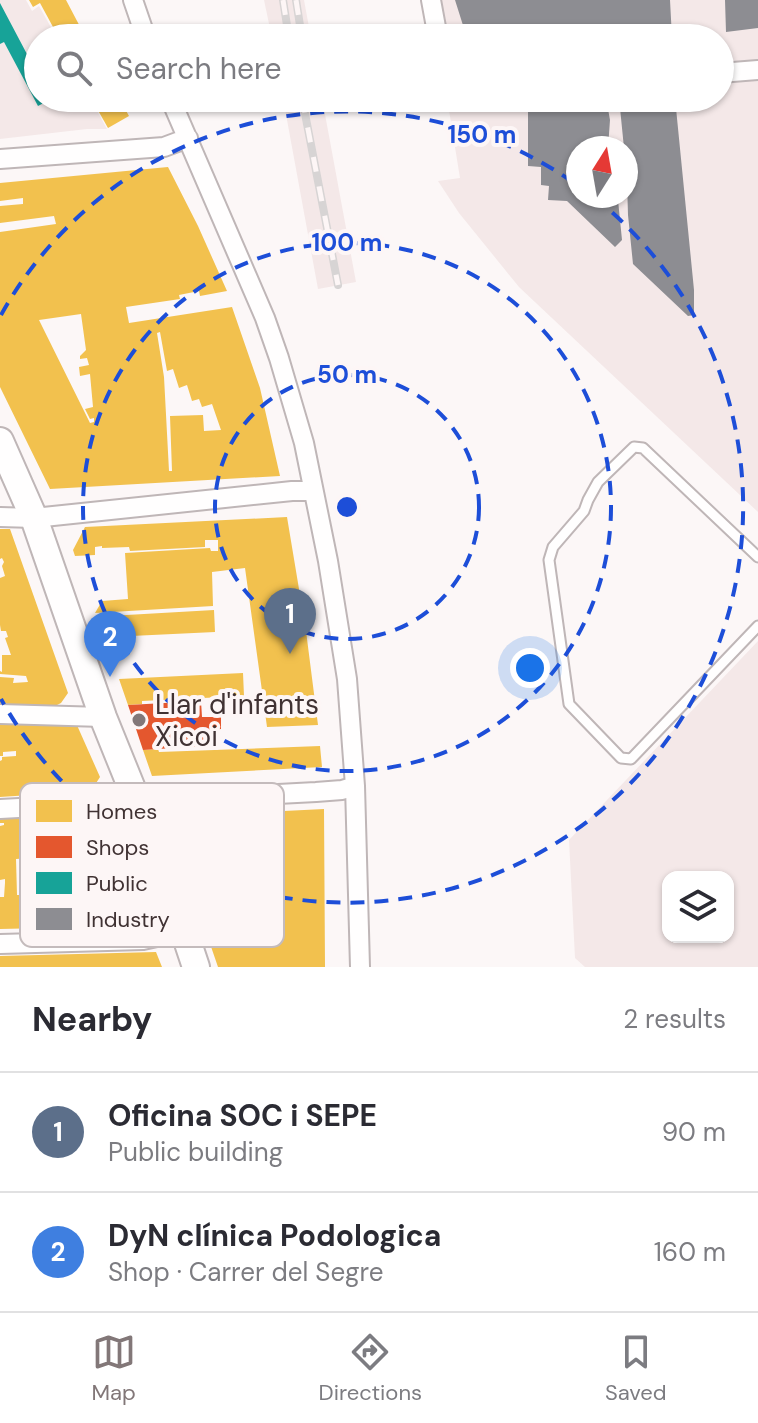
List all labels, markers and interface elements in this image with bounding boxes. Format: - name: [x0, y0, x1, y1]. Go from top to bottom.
- search box: [24, 24, 734, 112]
- icon: search: [52, 46, 96, 90]
- text: Search here: [116, 49, 282, 88]
- text: 150 m: [448, 119, 516, 150]
- north arrow: [566, 136, 638, 208]
- text: 100 m: [312, 227, 382, 258]
- text: 50 m: [317, 359, 377, 390]
- centre of rings: [333, 493, 361, 521]
- pin: 1: [264, 588, 316, 654]
- pin: 2: [84, 611, 136, 677]
- your location: [510, 648, 550, 688]
- place label: Llar d'infants Xicoi: [155, 686, 319, 755]
- marker: Llar d'infants Xicoi: [130, 711, 148, 729]
- legend: [20, 783, 284, 947]
- text: Homes: [86, 797, 157, 826]
- text: Shops: [86, 833, 149, 862]
- text: Public: [86, 869, 148, 898]
- map controls: [662, 871, 734, 943]
- button: layers: [662, 871, 734, 943]
- text: Industry: [86, 905, 170, 934]
- text: Nearby: [32, 997, 152, 1042]
- text: 2 results: [623, 1002, 726, 1036]
- text: Oficina SOC i SEPE: [108, 1096, 377, 1135]
- text: 1: [53, 1115, 63, 1149]
- text: 90 m: [662, 1115, 726, 1149]
- text: Public building: [108, 1135, 283, 1169]
- text: DyN clínica Podologica: [108, 1216, 441, 1255]
- text: 2: [50, 1235, 66, 1269]
- text: 160 m: [654, 1235, 726, 1269]
- text: Shop · Carrer del Segre: [108, 1255, 384, 1289]
- tab: Map: [91, 1330, 136, 1407]
- tab: Directions: [319, 1330, 422, 1407]
- tab: Saved: [605, 1330, 667, 1407]

